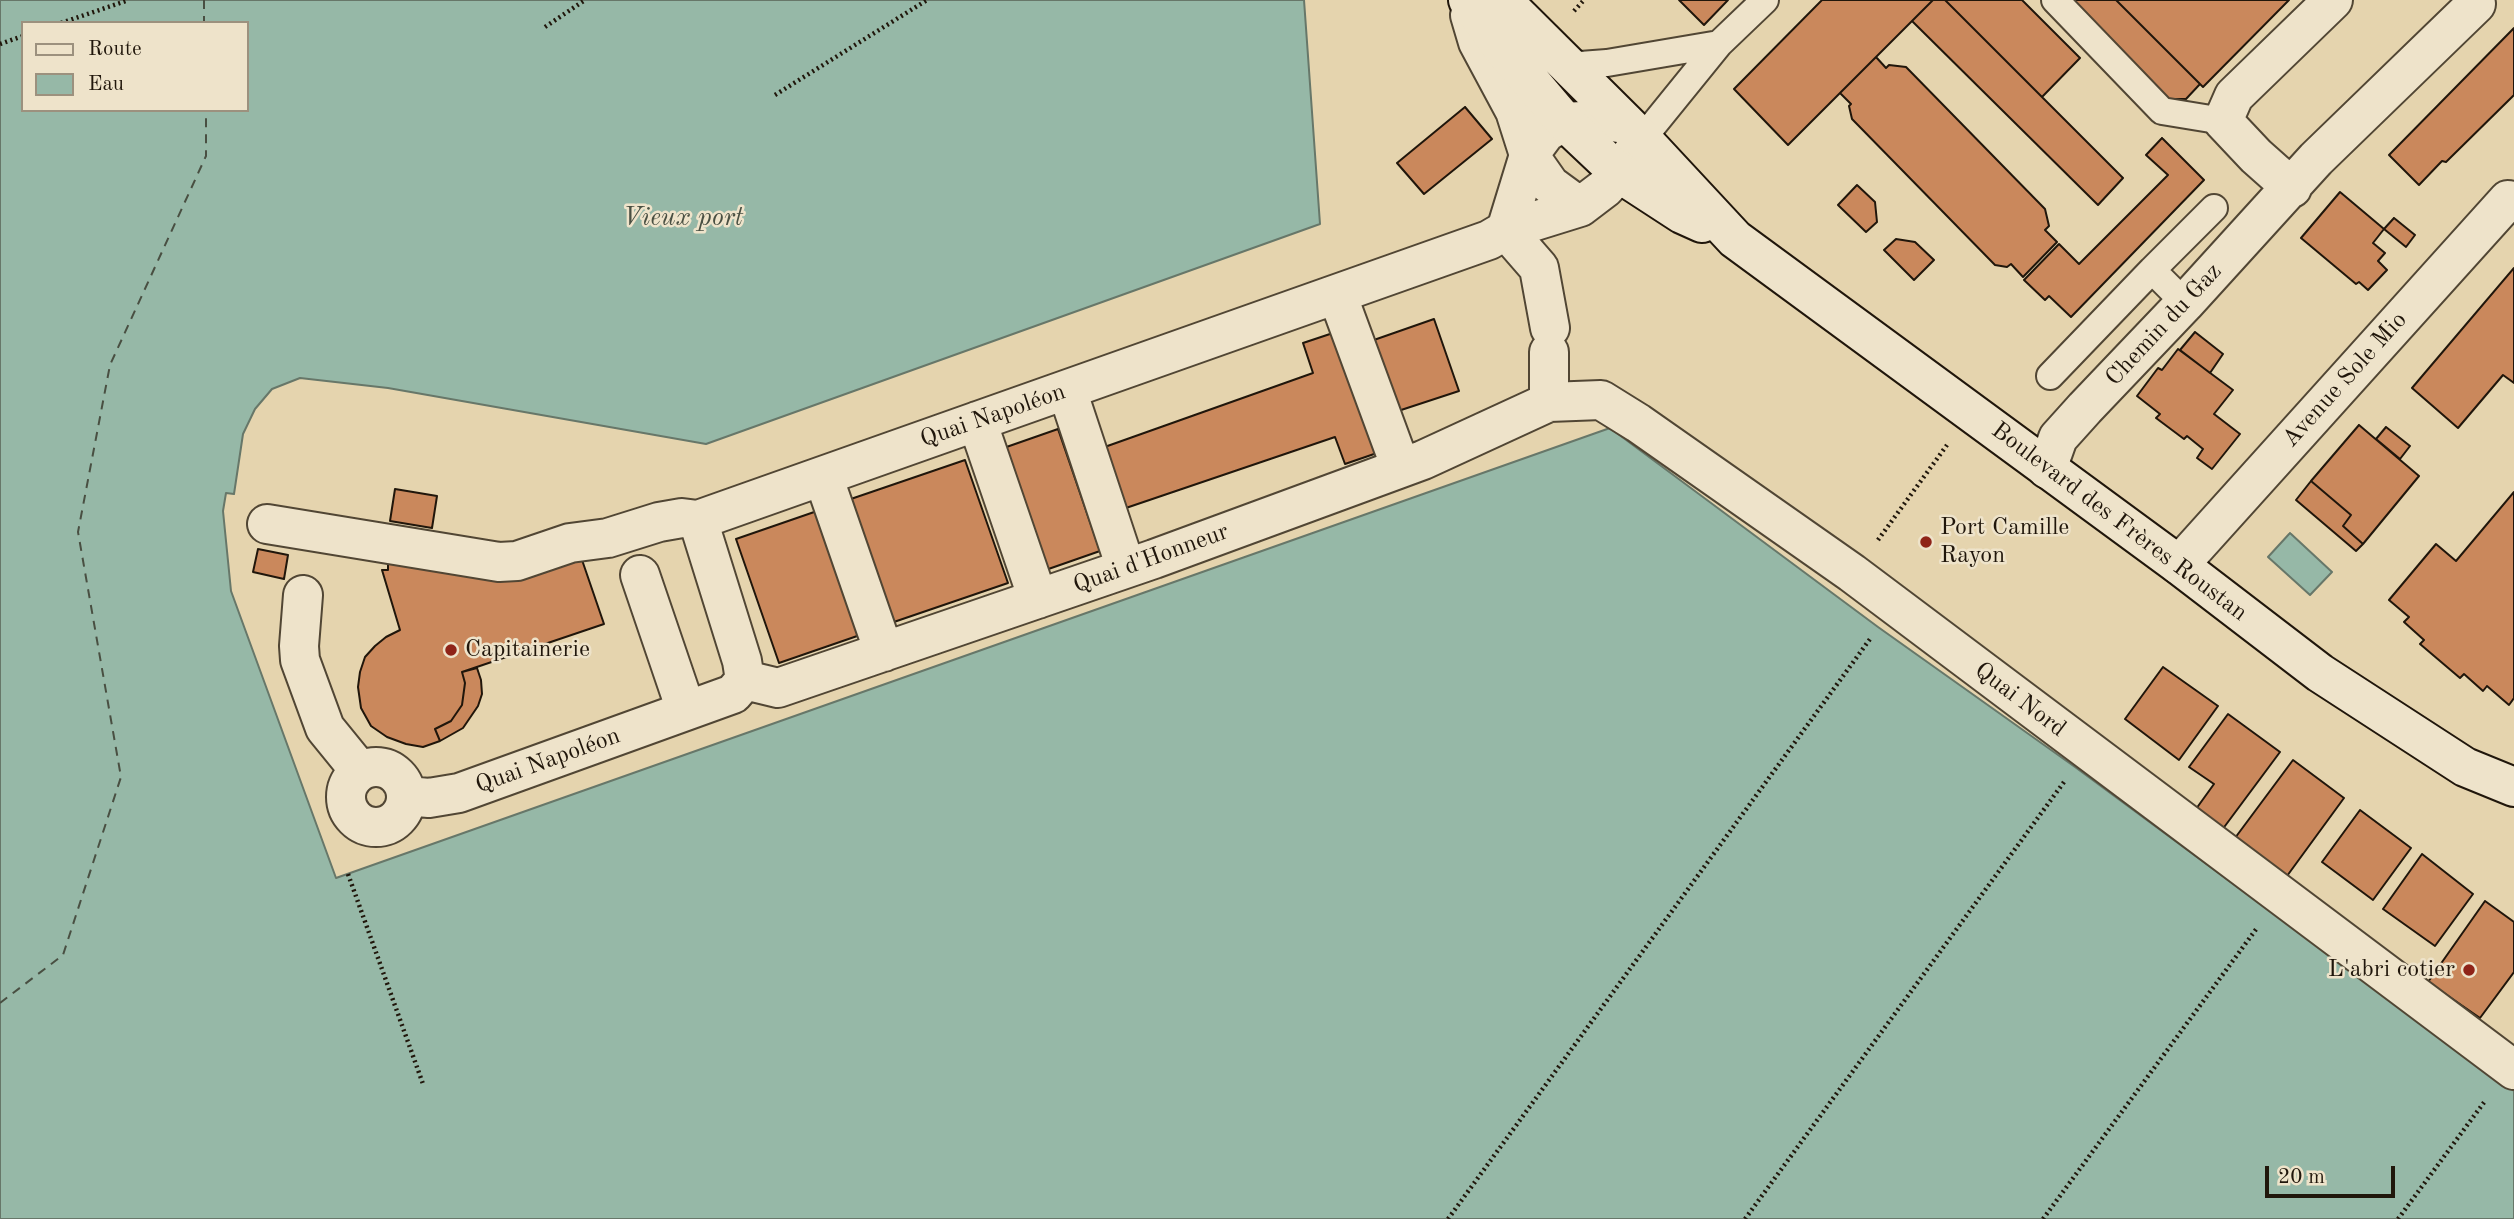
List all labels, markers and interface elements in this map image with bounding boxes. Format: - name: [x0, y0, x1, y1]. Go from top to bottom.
- legend: [21, 21, 248, 112]
- text: Route: [88, 39, 142, 60]
- text: Eau: [88, 74, 124, 95]
- water label: Vieux port: [623, 202, 743, 234]
- street label: Chemin du Gaz: [2100, 258, 2228, 392]
- street label: Avenue Sole Mio: [2277, 306, 2413, 454]
- street label: Quai Napoléon: [917, 378, 1069, 454]
- street label: Boulevard des Frères Roustan: [1985, 416, 2253, 628]
- place label: Port Camille Rayon: [1940, 514, 2069, 570]
- street label: Quai d'Honneur: [1069, 518, 1233, 600]
- marker: Port Camille Rayon: [1918, 534, 1934, 550]
- place label: Capitainerie: [465, 636, 590, 664]
- marker: Capitainerie: [443, 642, 459, 658]
- street label: Quai Nord: [1968, 656, 2072, 744]
- street label: Quai Napoléon: [472, 722, 624, 800]
- place label: L'abri cotier: [2328, 956, 2455, 984]
- marker: L'abri cotier: [2461, 962, 2477, 978]
- scale bar: [2269, 1152, 2398, 1196]
- text: 20 m: [2278, 1167, 2325, 1188]

